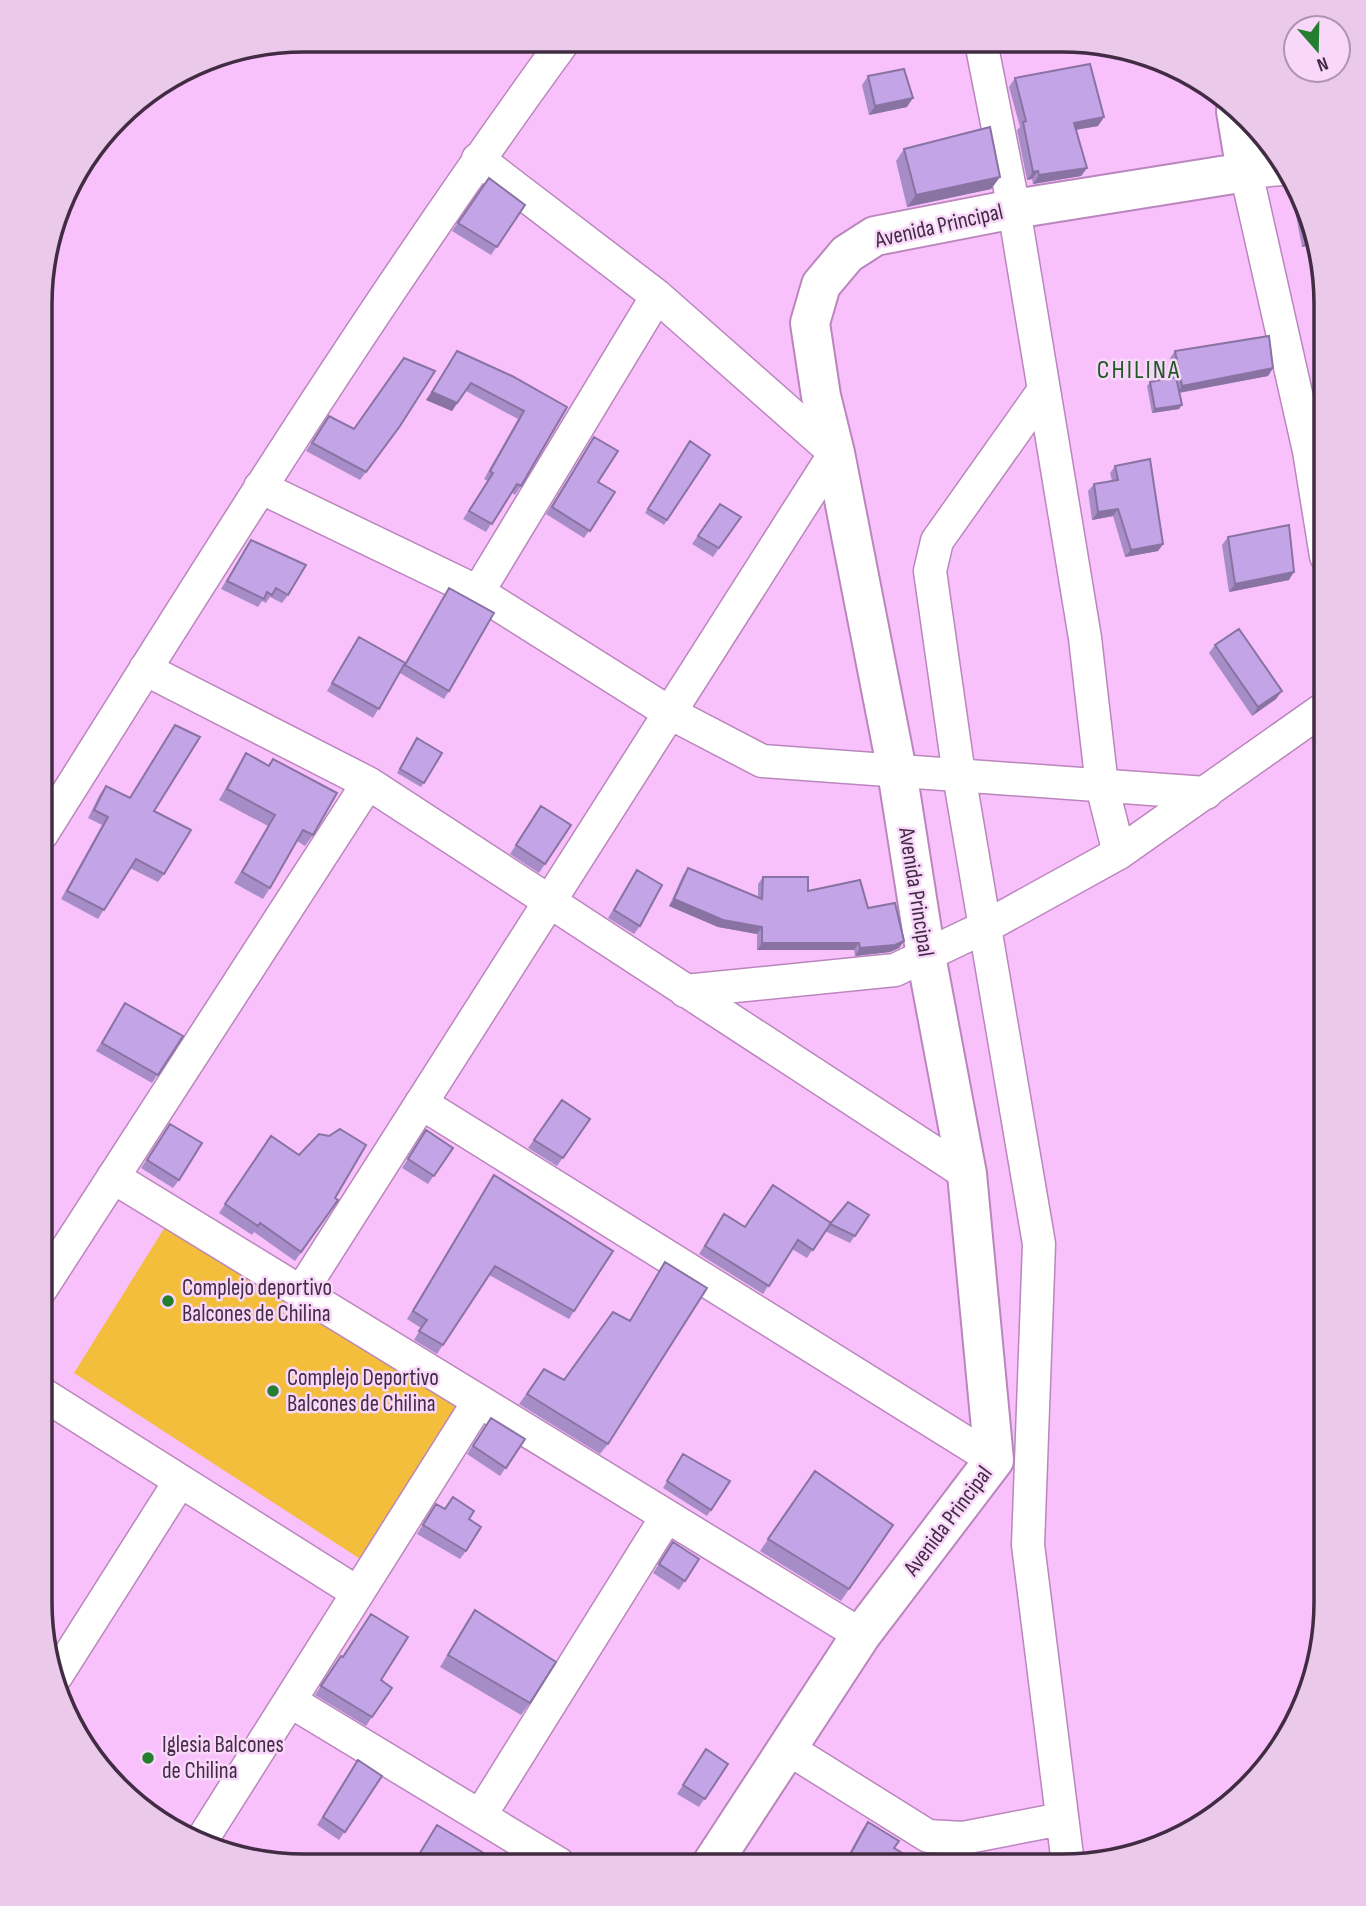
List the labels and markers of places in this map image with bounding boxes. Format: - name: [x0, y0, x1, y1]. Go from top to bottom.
- place label: Complejo deportivo Balcones de Chilina: [182, 1274, 332, 1328]
- marker: Complejo deportivo Balcones de Chilina: [160, 1293, 176, 1309]
- place label: Complejo Deportivo Balcones de Chilina: [287, 1364, 439, 1418]
- marker: Complejo Deportivo Balcones de Chilina: [265, 1383, 281, 1399]
- place label: Iglesia Balcones de Chilina: [162, 1731, 284, 1785]
- marker: Iglesia Balcones de Chilina: [140, 1750, 156, 1766]

